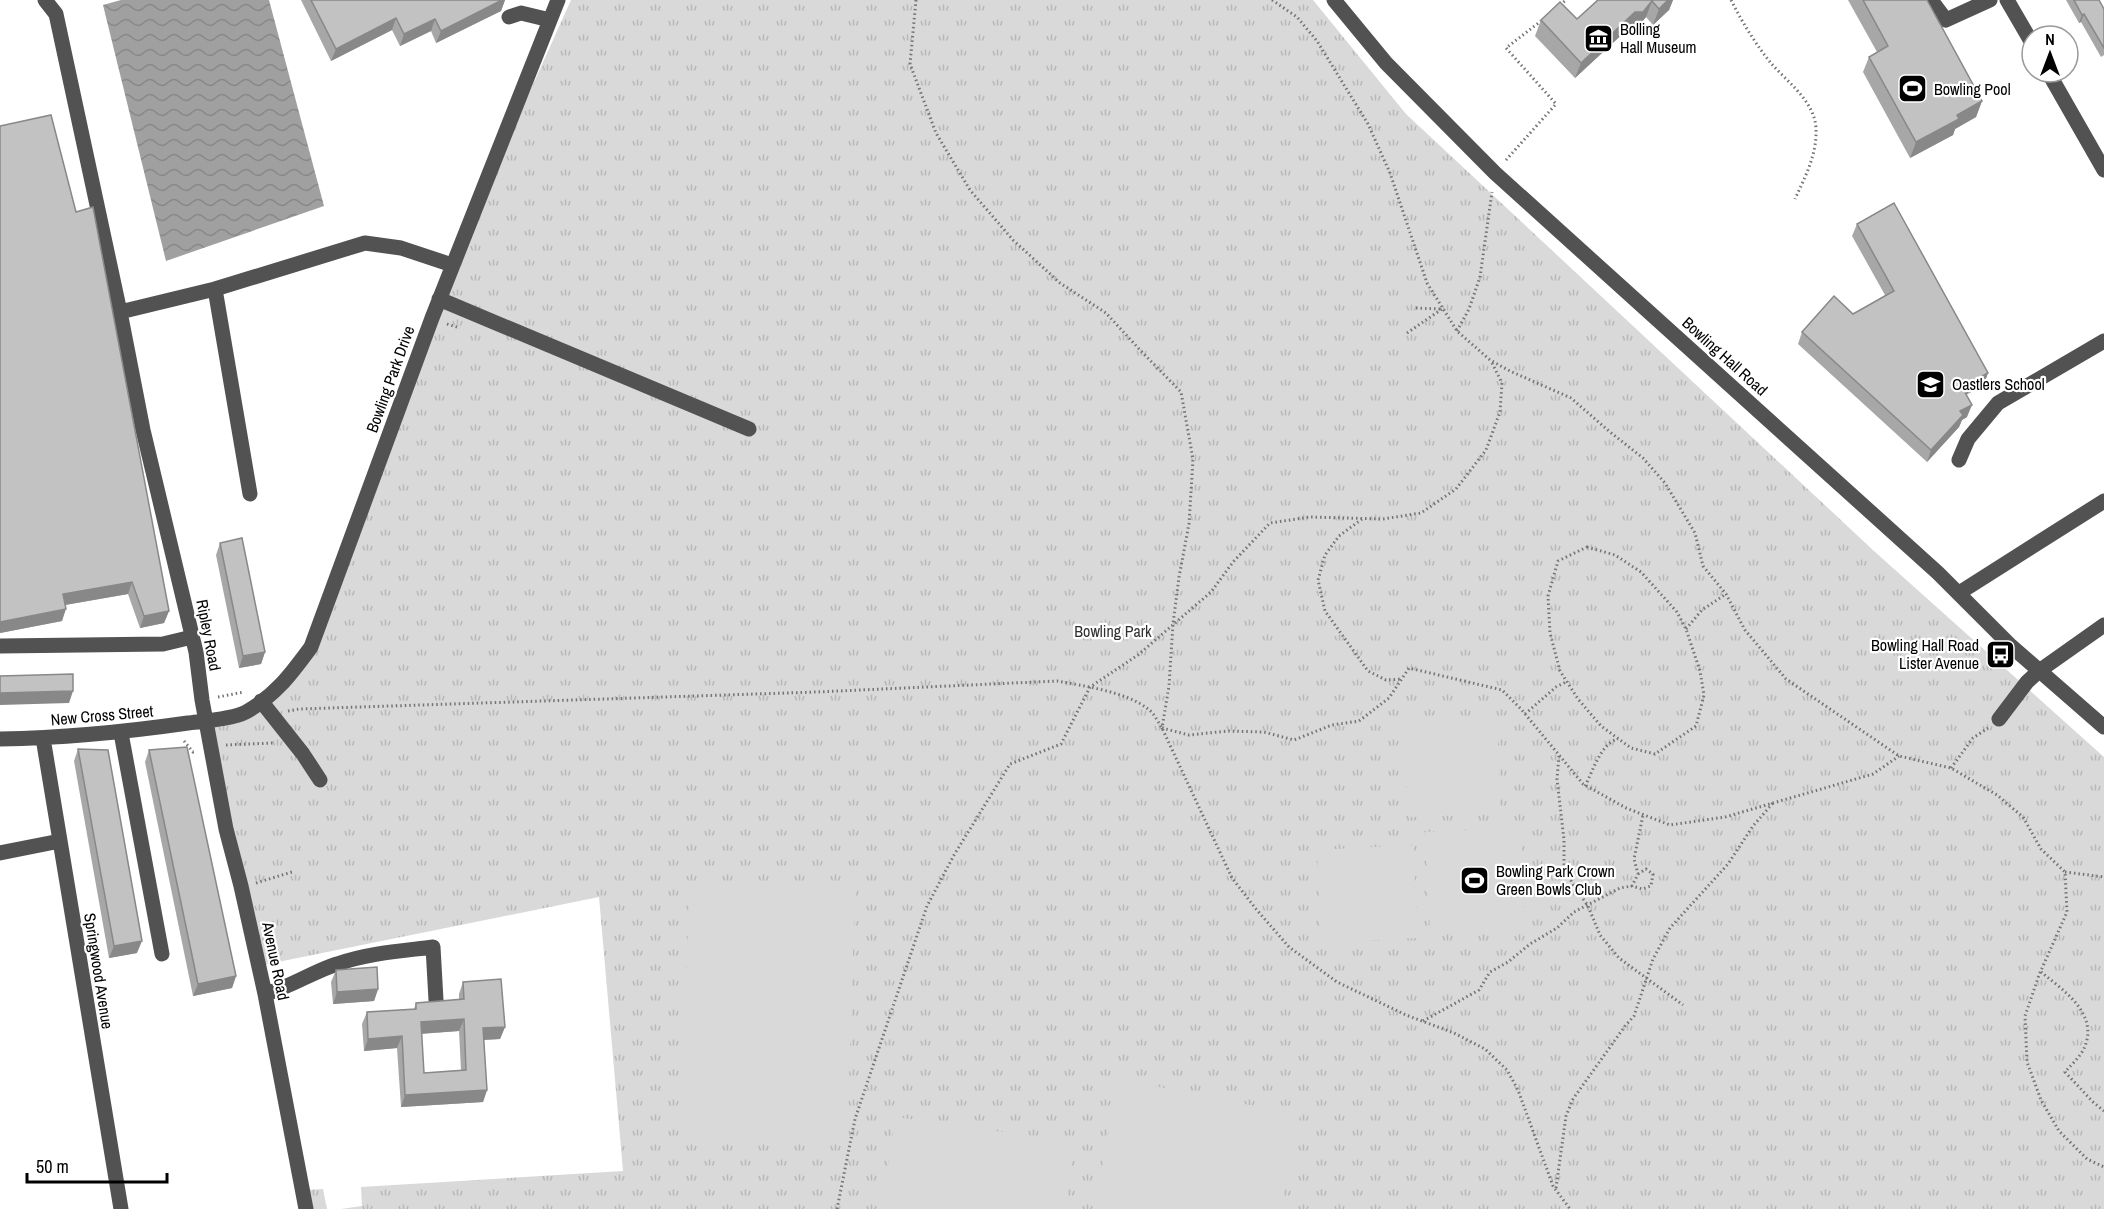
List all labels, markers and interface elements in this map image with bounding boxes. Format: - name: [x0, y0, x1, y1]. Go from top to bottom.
- place label: Bolling Hall Museum: [1620, 18, 1697, 58]
- museum icon: Bolling Hall Museum: [1583, 22, 1615, 54]
- north arrow: [2020, 24, 2080, 84]
- text: N: [2045, 28, 2055, 50]
- sports icon: Bowling Pool: [1897, 73, 1929, 105]
- place label: Bowling Pool: [1934, 78, 2011, 100]
- street label: Bowling Hall Road: [1678, 312, 1772, 400]
- street label: Bowling Park Drive: [360, 322, 420, 436]
- school or university icon: Oastlers School: [1915, 368, 1947, 400]
- place label: Oastlers School: [1952, 373, 2045, 395]
- street label: Ripley Road: [191, 597, 227, 673]
- park label: Bowling Park: [1074, 620, 1152, 642]
- place label: Bowling Hall Road Lister Avenue: [1871, 634, 1979, 674]
- bus stop icon: Bowling Hall Road Lister Avenue: [1984, 638, 2016, 670]
- street label: New Cross Street: [50, 700, 155, 730]
- place label: Bowling Park Crown Green Bowls Club: [1496, 860, 1615, 900]
- sports icon: Bowling Park Crown Green Bowls Club: [1459, 864, 1491, 896]
- street label: Springwood Avenue: [79, 911, 119, 1031]
- street label: Avenue Road: [257, 919, 295, 1002]
- scale bar: [27, 1146, 166, 1184]
- text: 50 m: [36, 1154, 69, 1179]

